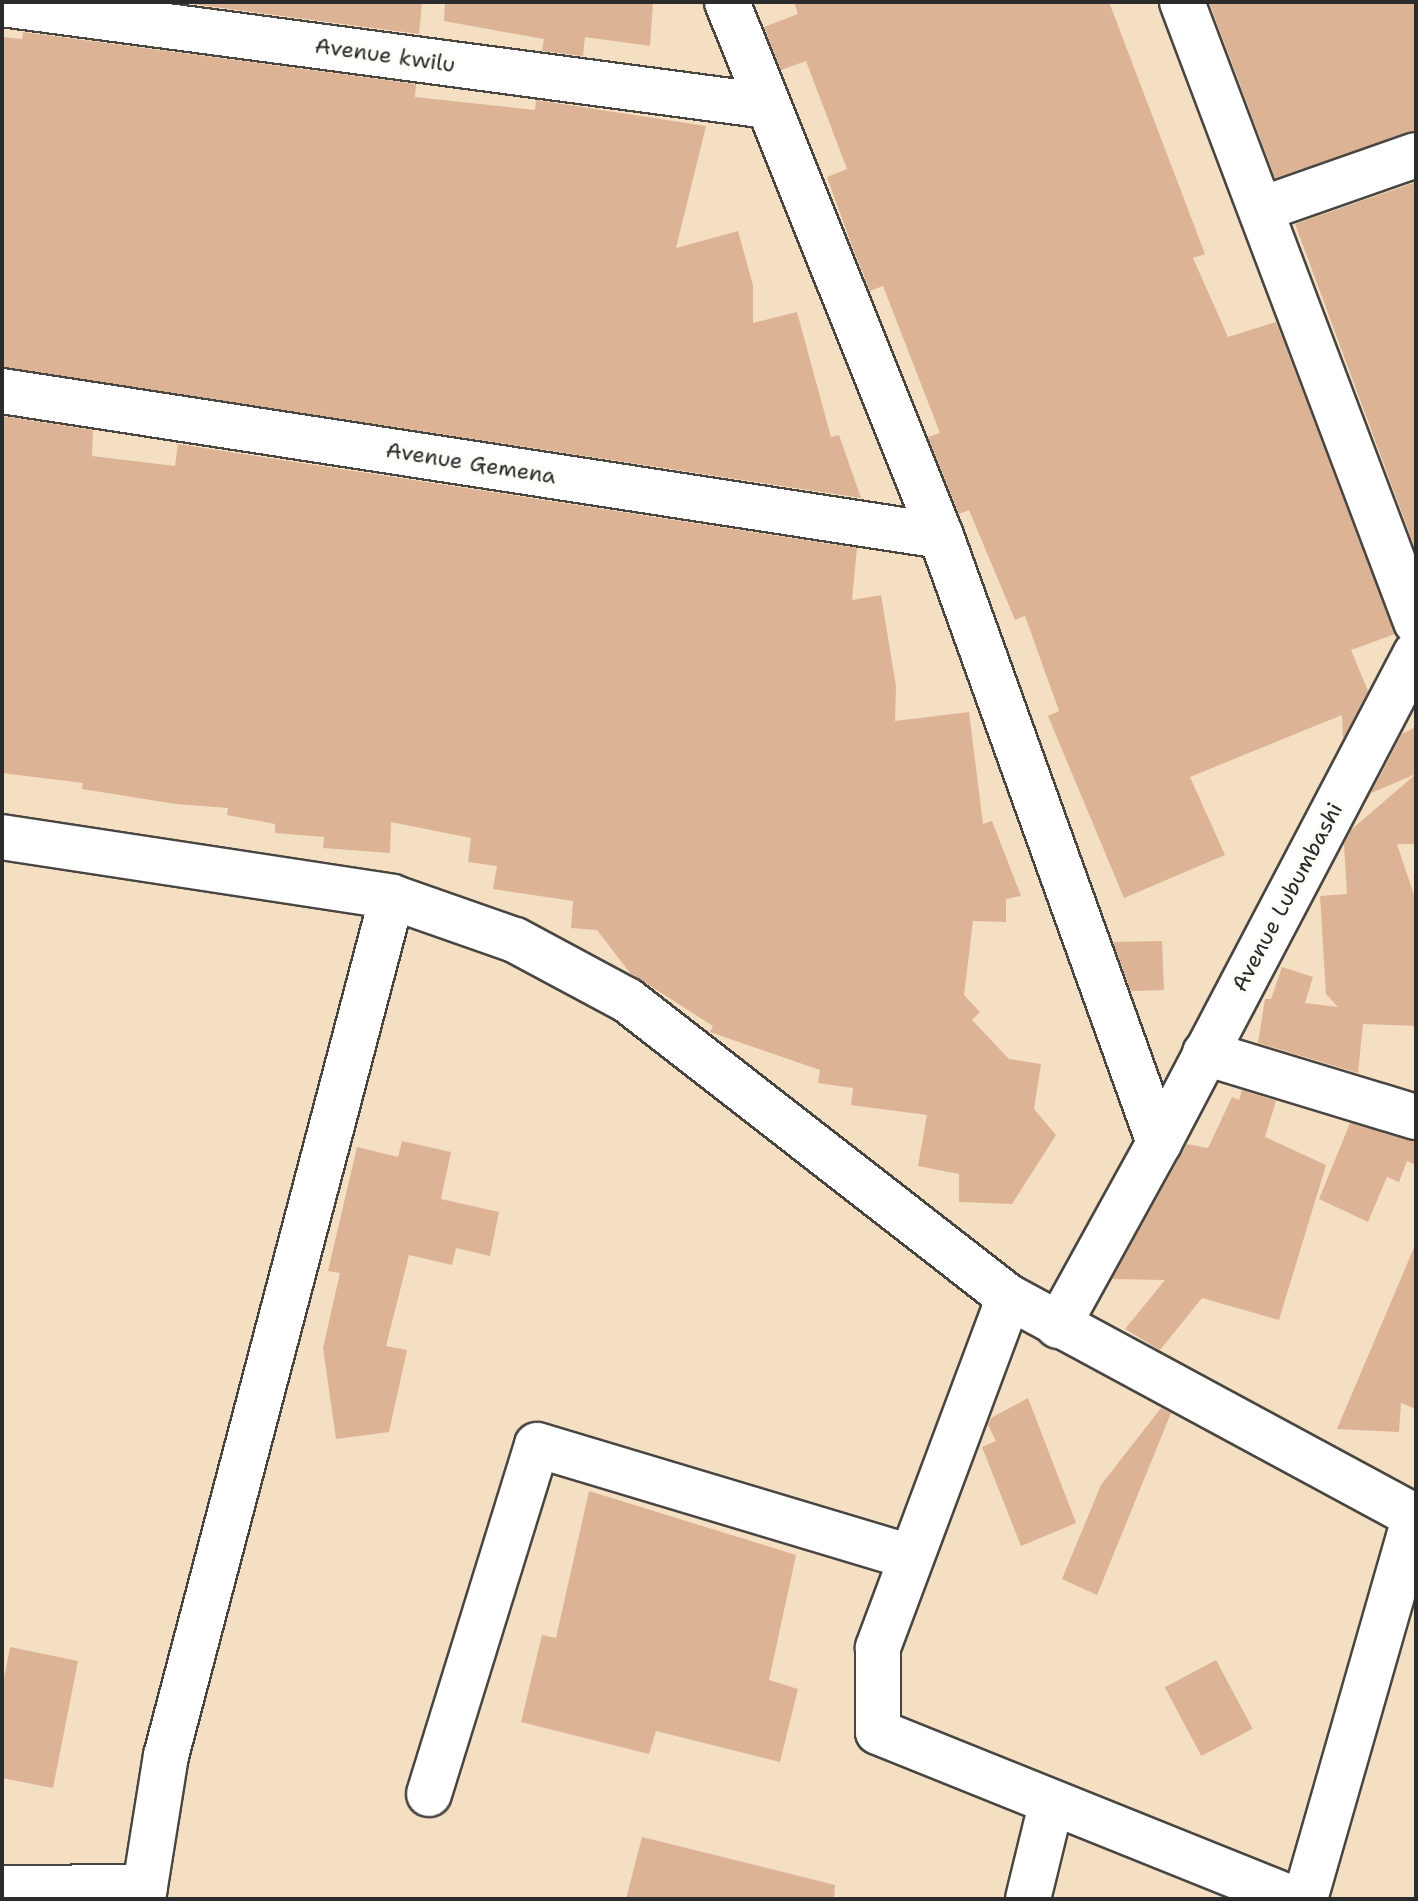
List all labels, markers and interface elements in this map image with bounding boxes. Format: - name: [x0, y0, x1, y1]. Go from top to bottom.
- street label: Avenue kwilu: [313, 32, 457, 78]
- street label: Avenue Gemena: [384, 437, 558, 489]
- street label: Avenue Lubumbashi: [1226, 798, 1348, 996]

